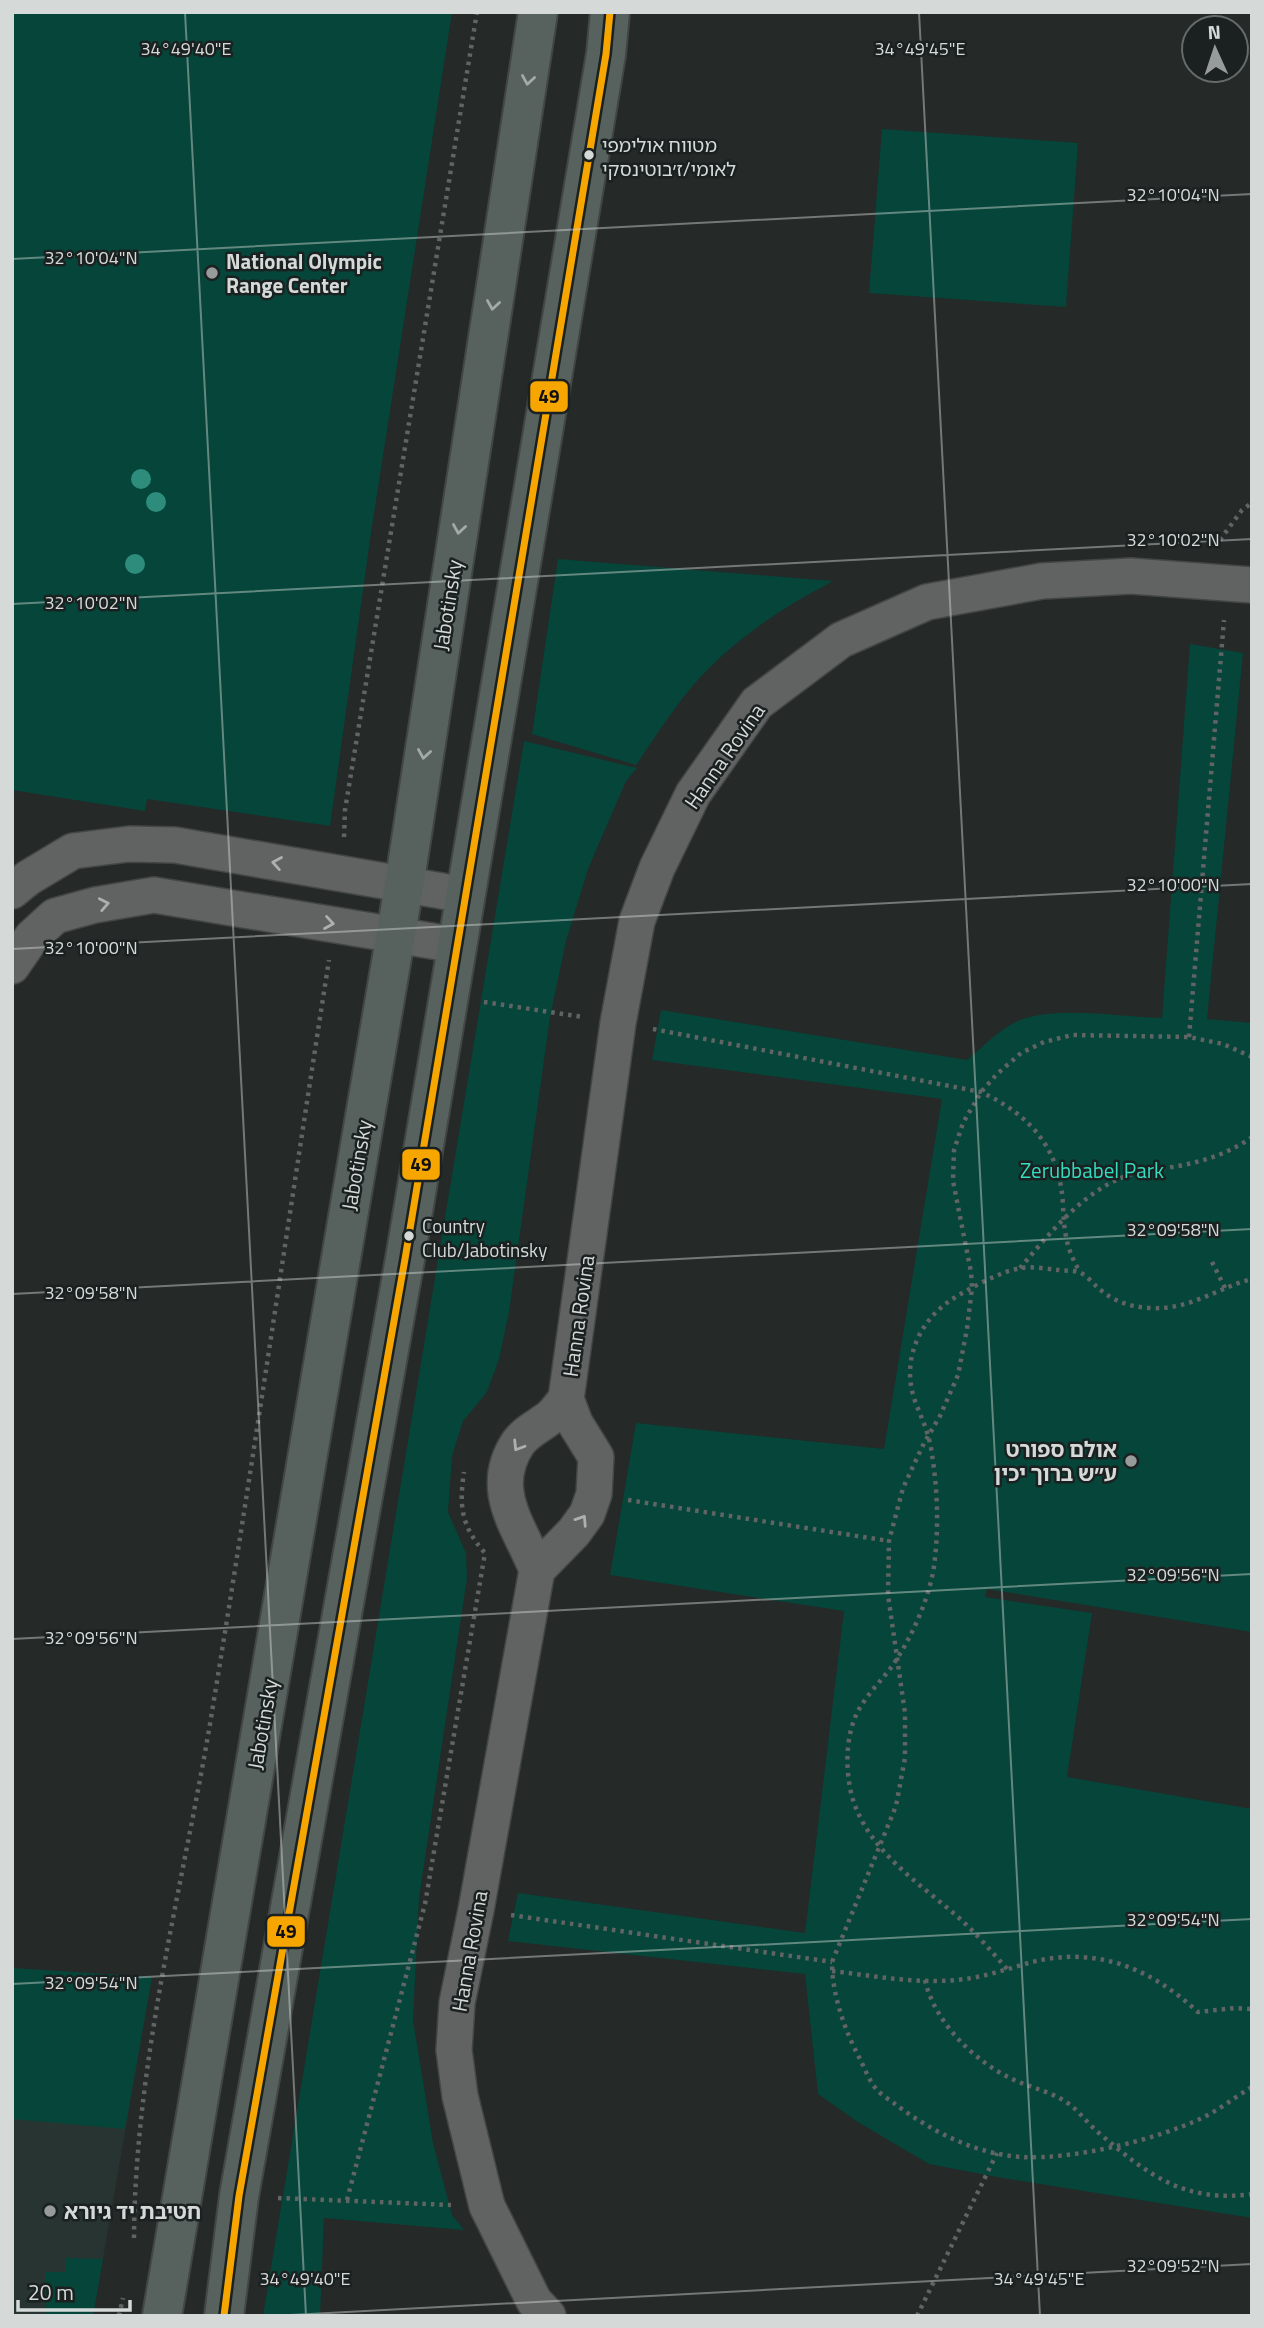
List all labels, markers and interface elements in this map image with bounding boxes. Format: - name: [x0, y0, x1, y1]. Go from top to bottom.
- north arrow: [1180, 14, 1250, 84]
- text: N: [1207, 17, 1221, 46]
- text: 34°49'40"E: [141, 35, 232, 62]
- text: 34°49'45"E: [875, 35, 966, 62]
- one-way arrow: [521, 74, 536, 86]
- place label: מטווח אולימפי לאומי/ז׳בוטינסקי: [602, 130, 736, 183]
- marker: מטווח אולימפי לאומי/ז׳בוטינסקי: [582, 148, 596, 162]
- text: 32°10'04"N: [1126, 181, 1220, 208]
- text: 32°10'04"N: [44, 244, 138, 271]
- place label: National Olympic Range Center: [226, 245, 382, 301]
- marker: National Olympic Range Center: [204, 265, 220, 281]
- one-way arrow: [486, 299, 501, 310]
- line badge: 49: [529, 380, 569, 413]
- text: 49: [538, 381, 560, 410]
- one-way arrow: [452, 523, 467, 535]
- text: 32°10'02"N: [1126, 526, 1220, 553]
- street label: Jabotinsky: [424, 557, 470, 653]
- text: 32°10'02"N: [44, 589, 138, 616]
- street label: Hanna Rovina: [676, 696, 773, 815]
- one-way arrow: [417, 748, 432, 760]
- one-way arrow: [271, 856, 283, 871]
- text: 32°10'00"N: [1126, 871, 1220, 898]
- one-way arrow: [98, 897, 110, 912]
- one-way arrow: [323, 915, 335, 930]
- text: 32°10'00"N: [44, 934, 138, 961]
- street label: Jabotinsky: [332, 1117, 380, 1213]
- line badge: 49: [401, 1148, 441, 1181]
- text: 49: [410, 1149, 432, 1178]
- park label: Zerubbabel Park: [1020, 1154, 1164, 1186]
- place label: Country Club/Jabotinsky: [422, 1211, 547, 1264]
- text: 32°09'58"N: [1126, 1216, 1220, 1243]
- marker: Country Club/Jabotinsky: [402, 1229, 416, 1243]
- street label: Hanna Rovina: [554, 1253, 602, 1379]
- text: 32°09'58"N: [44, 1279, 138, 1306]
- place label: אולם ספורט ע״ש ברוך יכין: [994, 1433, 1117, 1489]
- one-way arrow: [514, 1438, 527, 1451]
- marker: אולם ספורט ע״ש ברוך יכין: [1123, 1453, 1139, 1469]
- one-way arrow: [574, 1514, 587, 1527]
- text: 32°09'56"N: [1126, 1561, 1220, 1588]
- text: 32°09'56"N: [44, 1624, 138, 1651]
- street label: Jabotinsky: [238, 1676, 286, 1772]
- street label: Hanna Rovina: [443, 1887, 495, 2014]
- text: 32°09'54"N: [1126, 1906, 1220, 1933]
- line badge: 49: [266, 1915, 306, 1948]
- text: 49: [275, 1916, 297, 1945]
- text: 32°09'54"N: [44, 1969, 138, 1996]
- place label: חטיבת יד גיורא: [64, 2195, 201, 2227]
- marker: חטיבת יד גיורא: [42, 2203, 58, 2219]
- text: 32°09'52"N: [1126, 2252, 1220, 2279]
- text: 34°49'40"E: [260, 2265, 351, 2292]
- text: 34°49'45"E: [994, 2265, 1085, 2292]
- scale bar: [18, 2268, 130, 2312]
- text: 20 m: [28, 2276, 74, 2308]

